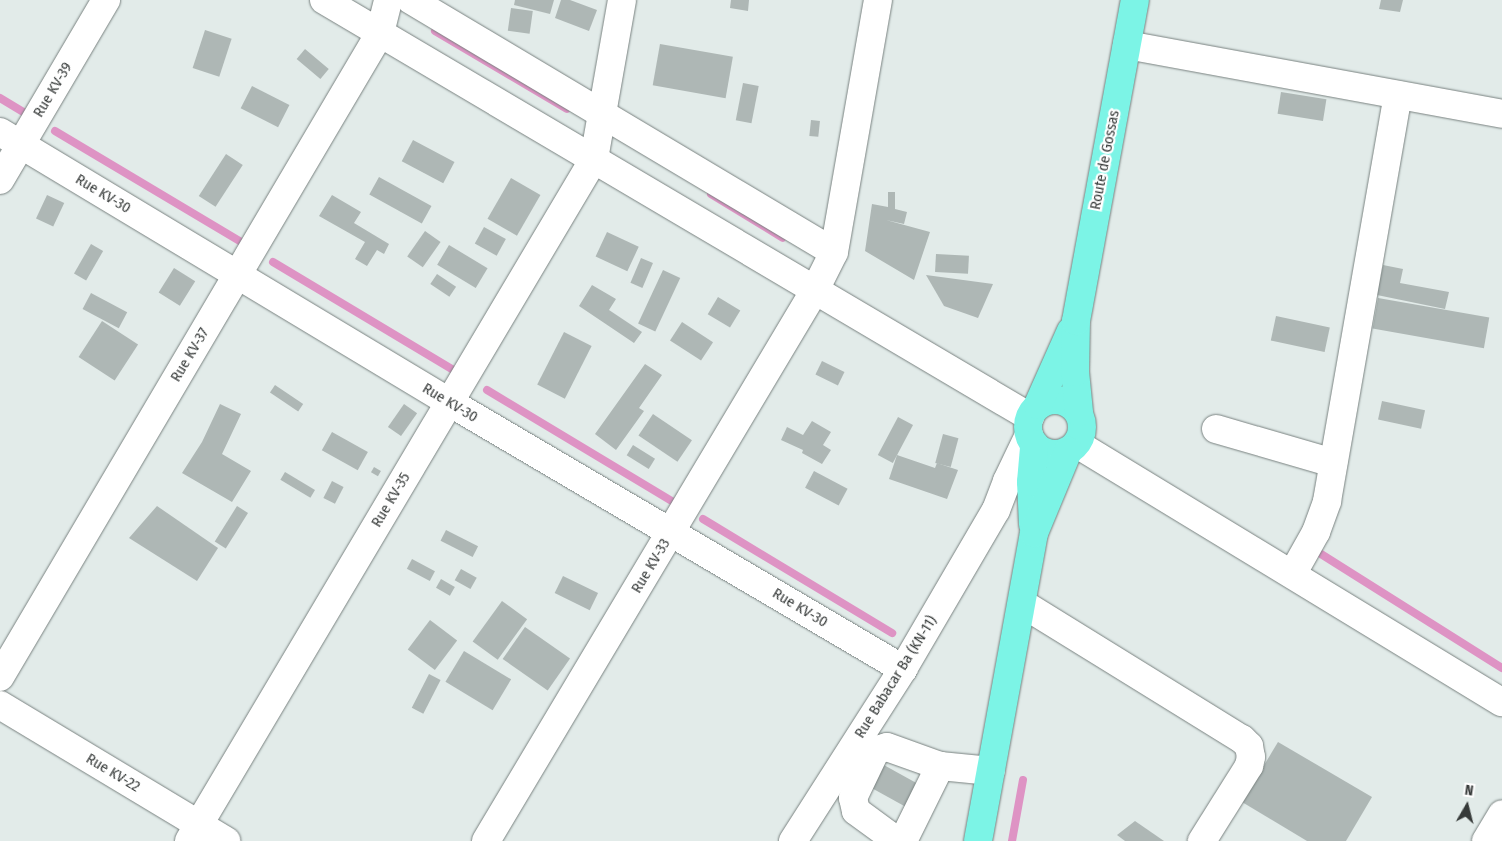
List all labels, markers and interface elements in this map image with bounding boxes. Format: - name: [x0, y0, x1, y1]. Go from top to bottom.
- street label: Rue KV-39: [30, 59, 76, 121]
- street label: Route de Gossas: [1087, 109, 1123, 211]
- street label: Rue KV-30: [72, 170, 134, 218]
- street label: Rue KV-37: [167, 325, 213, 385]
- street label: Rue KV-30: [419, 379, 481, 427]
- street label: Rue KV-35: [368, 469, 414, 531]
- street label: Rue KV-33: [628, 536, 674, 596]
- street label: Rue KV-30: [769, 584, 831, 632]
- street label: Rue Babacar Ba (KN-11): [851, 612, 941, 742]
- street label: Rue KV-22: [83, 750, 143, 796]
- north arrow: [1442, 781, 1492, 831]
- text: N: [1464, 782, 1474, 800]

